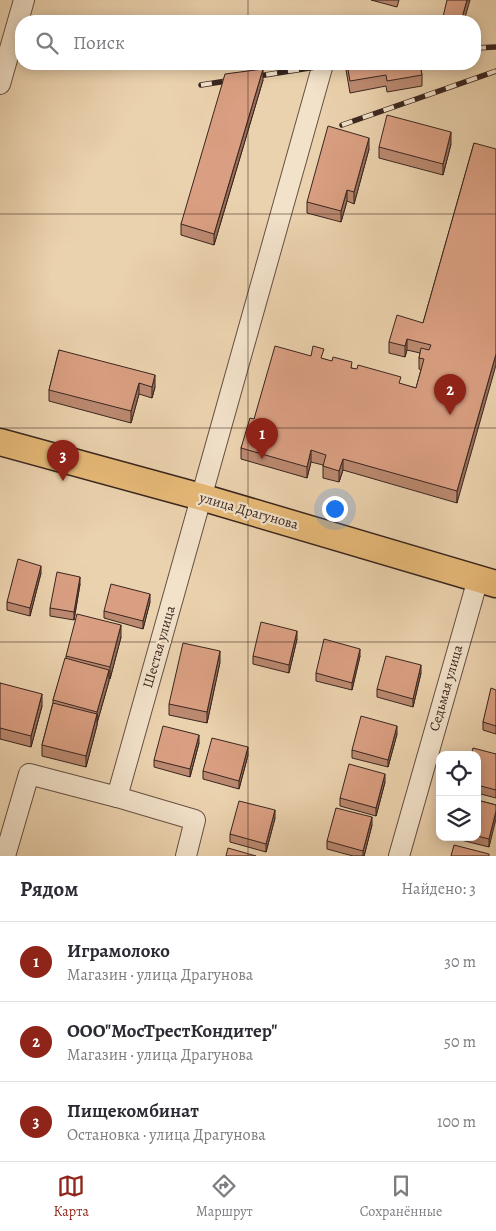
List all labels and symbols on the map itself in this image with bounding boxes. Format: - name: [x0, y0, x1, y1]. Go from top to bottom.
- pin: 2: [434, 374, 466, 415]
- pin: 1: [246, 418, 278, 459]
- pin: 3: [47, 440, 79, 481]
- street label: улица Драгунова: [196, 488, 301, 534]
- your location: [322, 496, 348, 522]
- street label: Шестая улица: [138, 603, 180, 690]
- street label: Седьмая улица: [425, 642, 468, 733]

